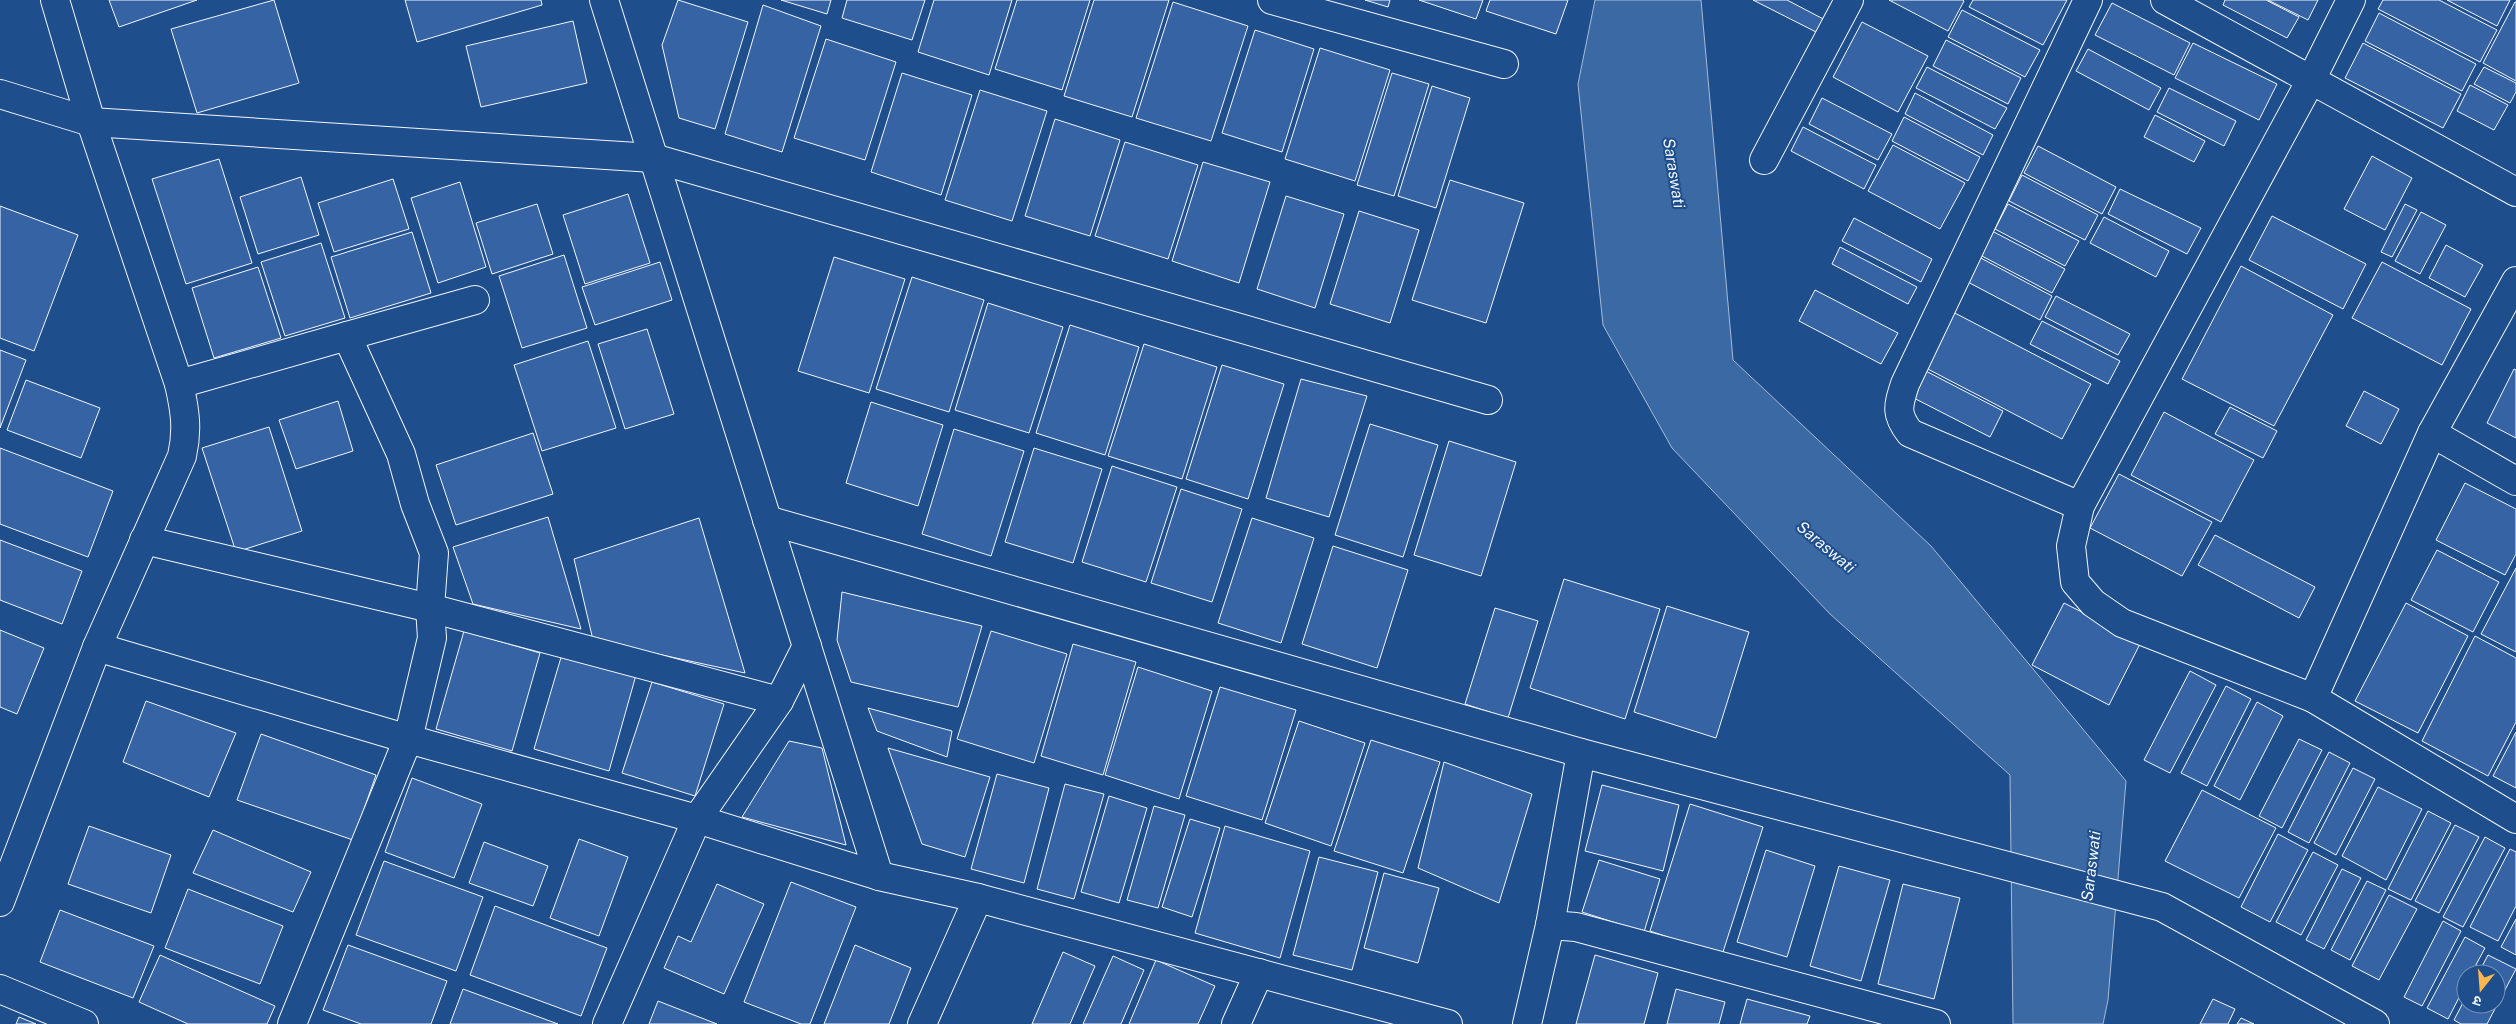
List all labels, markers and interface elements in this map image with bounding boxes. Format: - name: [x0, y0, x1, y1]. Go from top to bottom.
- water label: Saraswati: [1659, 137, 1689, 209]
- water label: Saraswati: [1793, 517, 1859, 577]
- water label: Saraswati: [2077, 830, 2105, 902]
- north arrow: [2456, 964, 2506, 1014]
- text: उ: [2470, 992, 2483, 1010]

